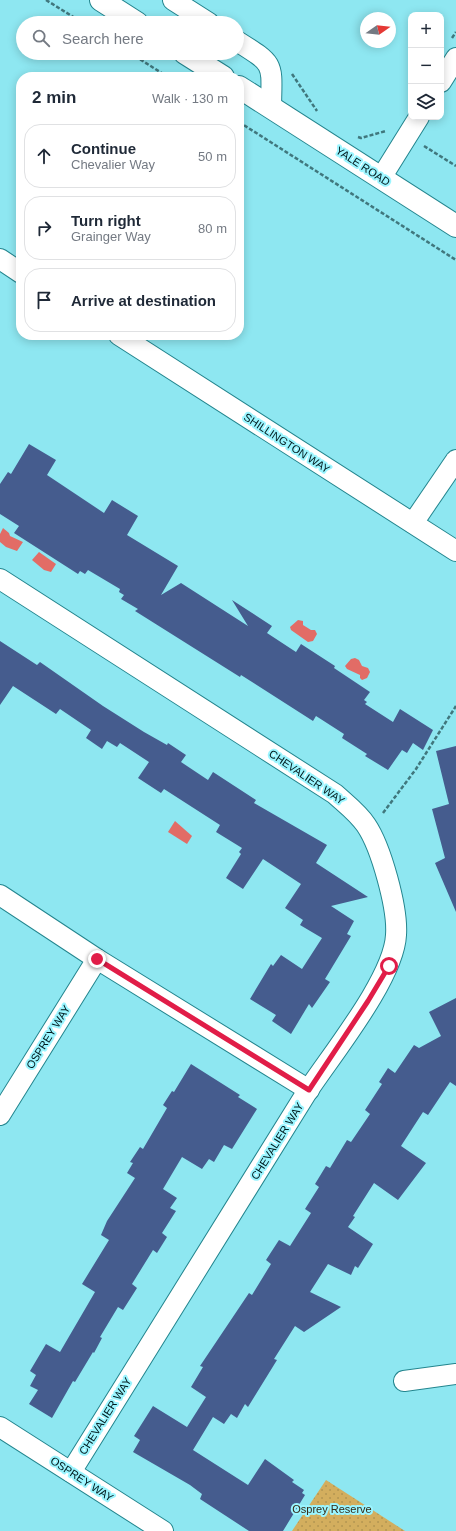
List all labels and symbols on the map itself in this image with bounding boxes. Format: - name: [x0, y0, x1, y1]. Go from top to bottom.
- north arrow: [360, 12, 396, 48]
- street label: YALE ROAD: [334, 144, 392, 188]
- street label: SHILLINGTON WAY: [242, 411, 333, 476]
- street label: CHEVALIER WAY: [267, 747, 348, 807]
- route end: [88, 950, 106, 968]
- route start: [380, 957, 398, 975]
- street label: OSPREY WAY: [24, 1003, 73, 1071]
- street label: CHEVALIER WAY: [248, 1100, 306, 1182]
- street label: CHEVALIER WAY: [76, 1375, 134, 1457]
- street label: OSPREY WAY: [48, 1454, 116, 1504]
- park label: Osprey Reserve: [292, 1503, 372, 1515]

